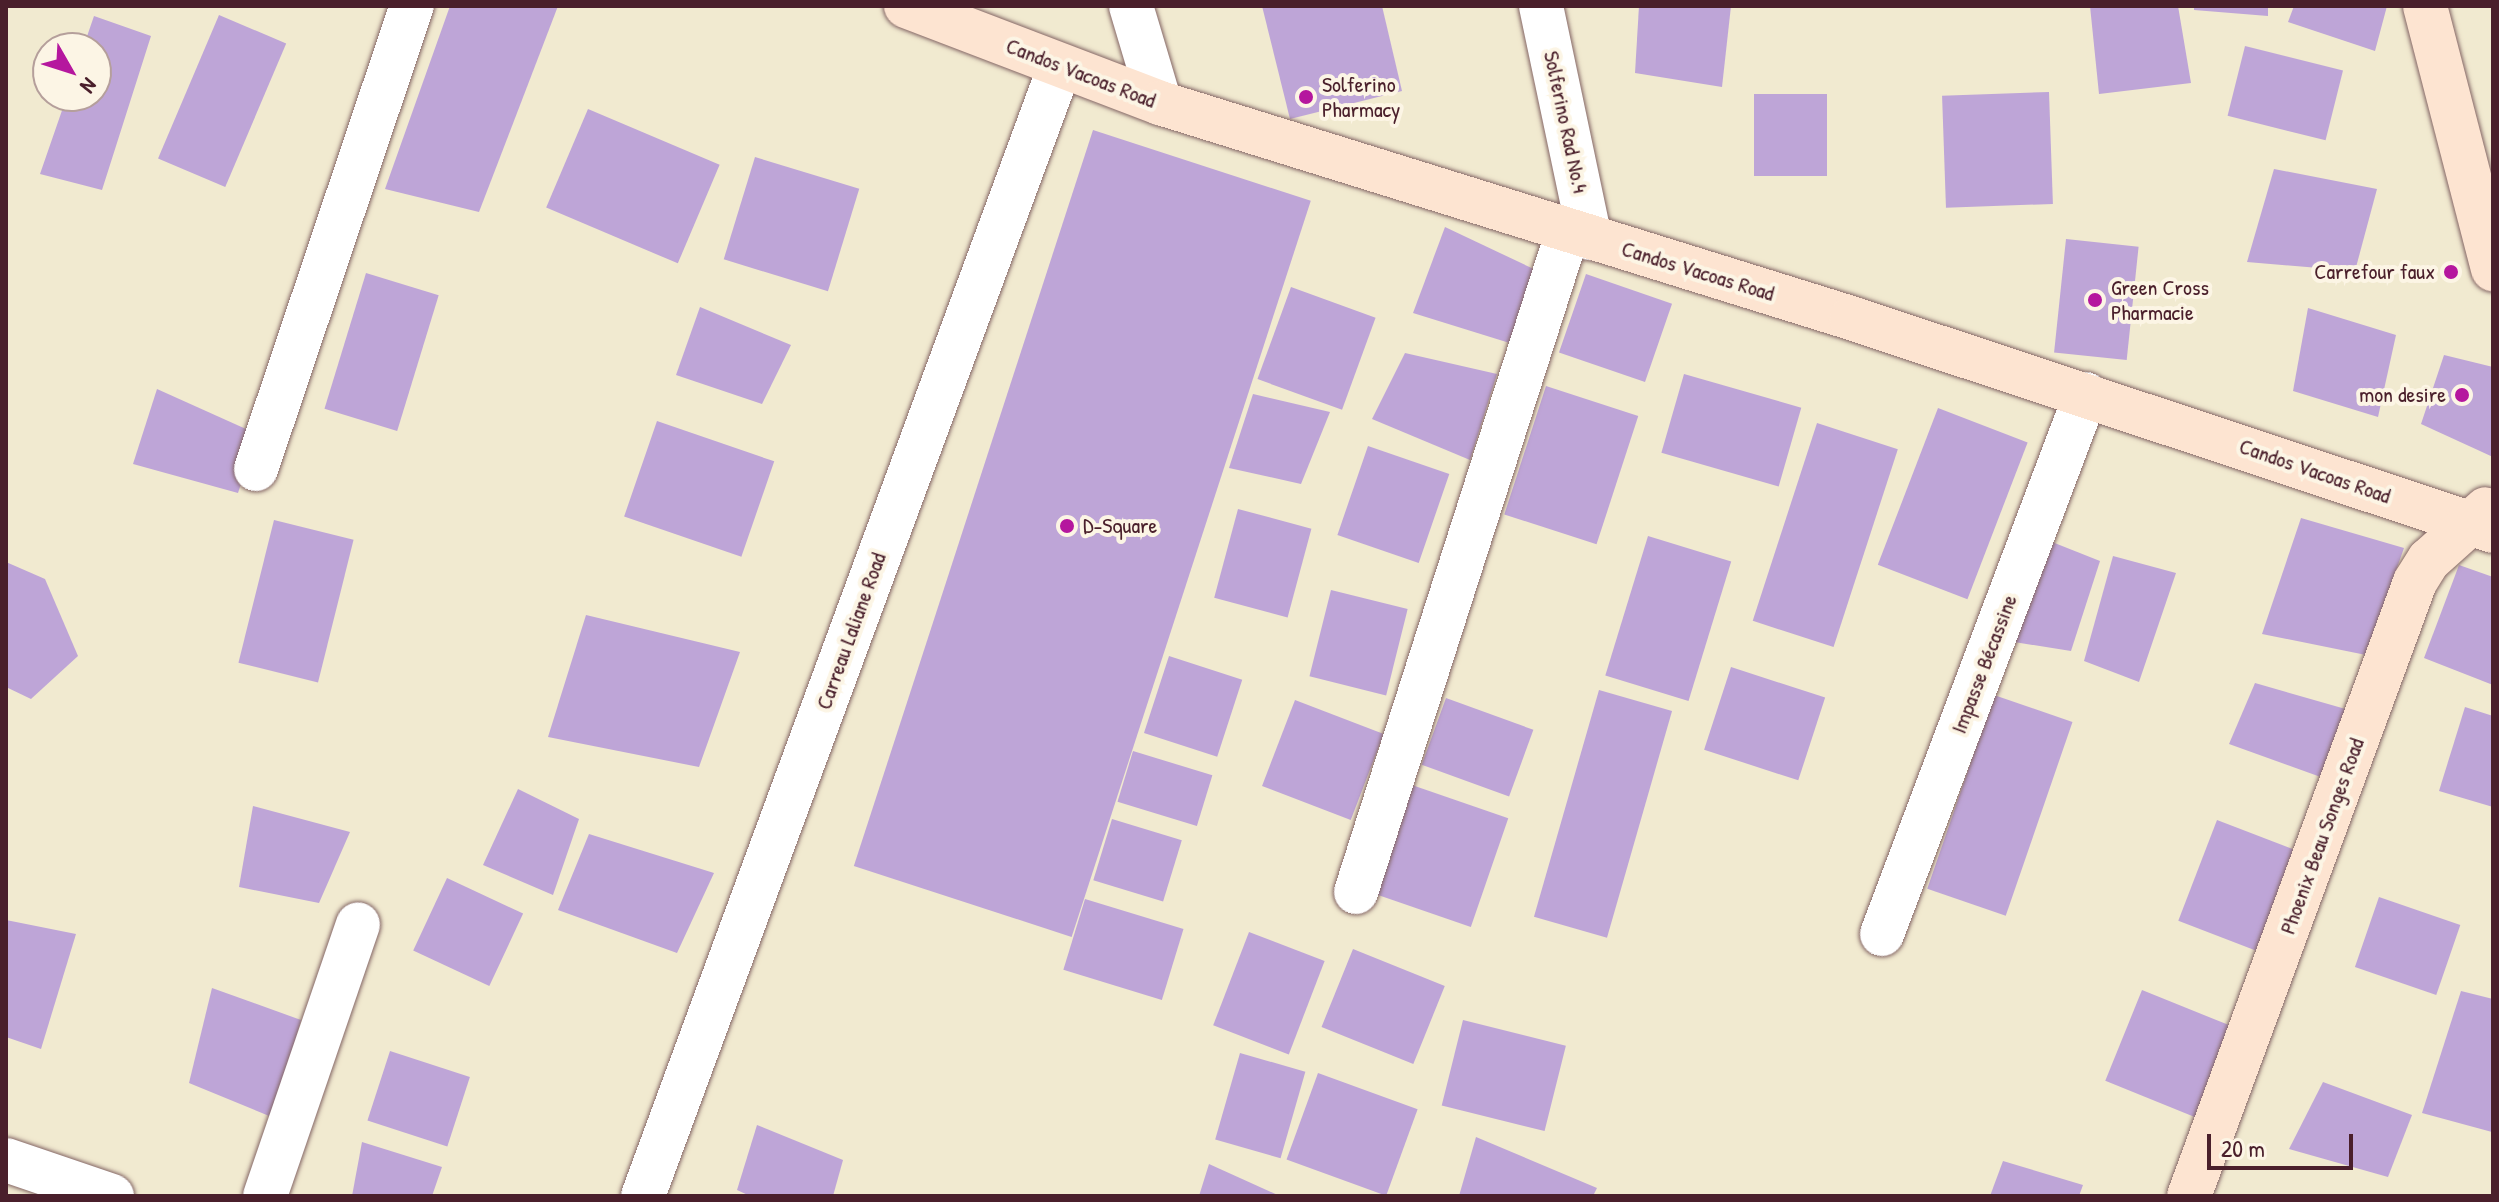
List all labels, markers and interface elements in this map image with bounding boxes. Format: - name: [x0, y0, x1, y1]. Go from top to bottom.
- north arrow: [32, 32, 112, 112]
- street label: Candos Vacoas Road: [1002, 32, 1160, 114]
- street label: Solferino Rad No.4: [1538, 49, 1594, 195]
- place label: Solferino Pharmacy: [1322, 71, 1400, 122]
- text: N: [74, 72, 104, 100]
- marker: Solferino Pharmacy: [1297, 88, 1315, 106]
- street label: Candos Vacoas Road: [1618, 235, 1778, 307]
- place label: Carrefour faux: [2314, 259, 2435, 285]
- marker: Carrefour faux: [2442, 263, 2460, 281]
- place label: Green Cross Pharmacie: [2111, 274, 2209, 326]
- marker: Green Cross Pharmacie: [2086, 291, 2104, 309]
- place label: mon desire: [2359, 382, 2446, 408]
- marker: mon desire: [2453, 386, 2471, 404]
- street label: Candos Vacoas Road: [2236, 433, 2394, 509]
- place label: D-Square: [1083, 513, 1157, 539]
- marker: D-Square: [1058, 517, 1076, 535]
- street label: Carreau Laliane Road: [810, 549, 892, 713]
- street label: Impasse Bécassine: [1945, 591, 2023, 737]
- street label: Phoenix Beau Songes Road: [2274, 734, 2370, 938]
- scale bar: [2211, 1118, 2357, 1168]
- text: 20 m: [2221, 1132, 2265, 1164]

